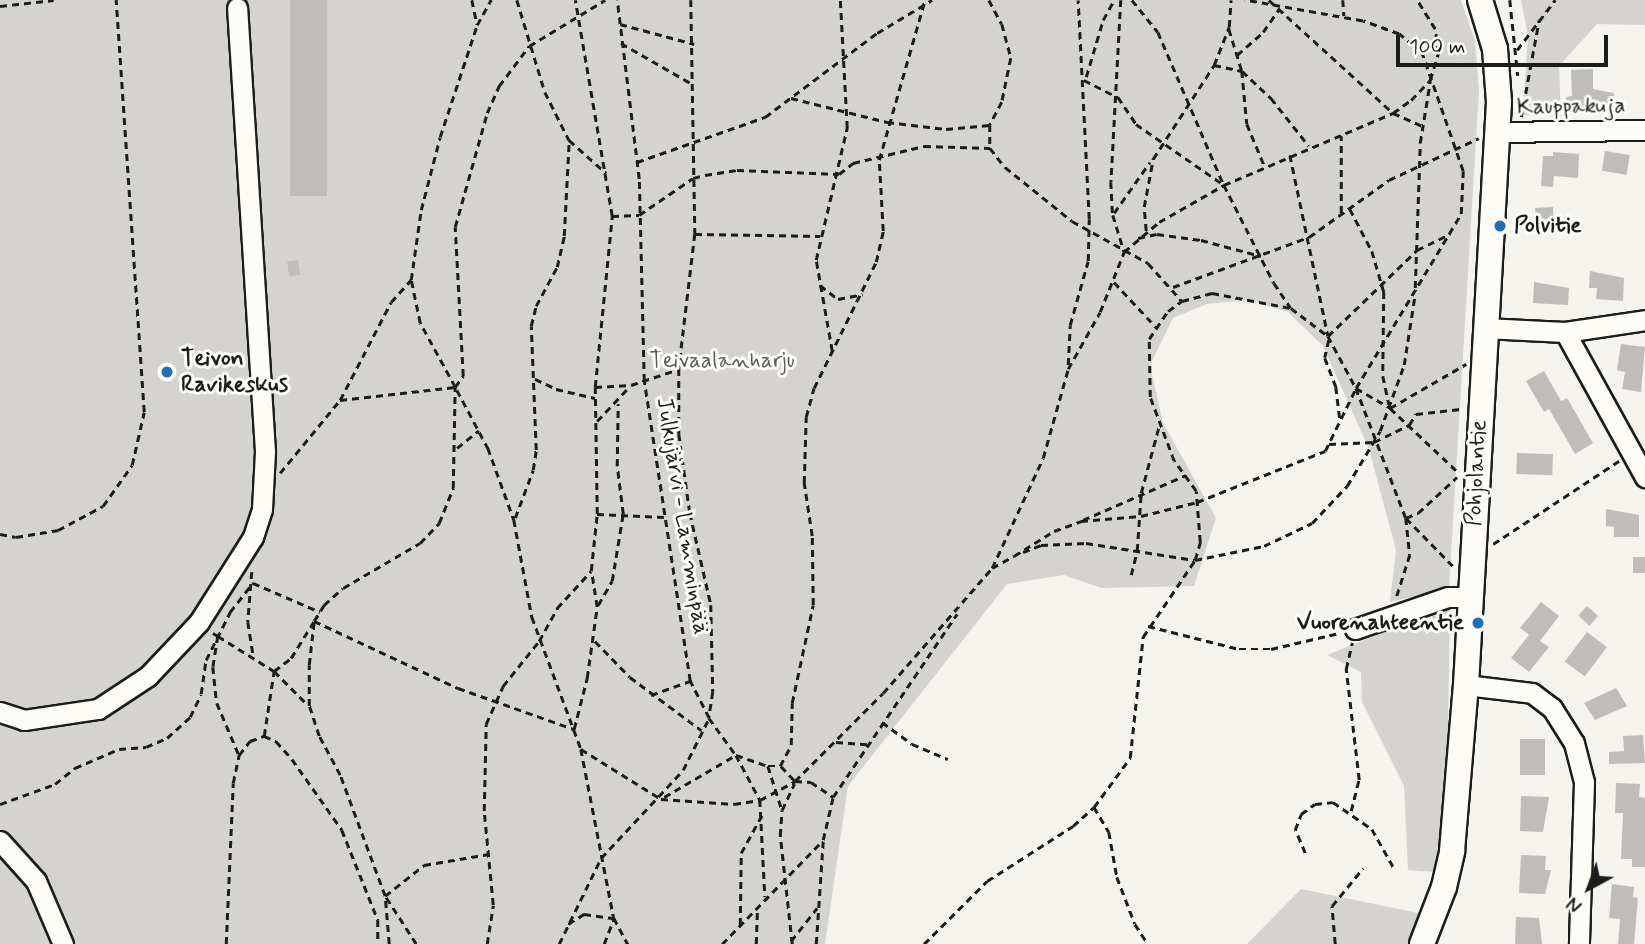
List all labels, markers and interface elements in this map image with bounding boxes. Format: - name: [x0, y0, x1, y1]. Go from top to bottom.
- scale bar: [1400, 21, 1612, 65]
- text: 100 m: [1409, 33, 1465, 61]
- street label: Kauppakuja: [1516, 92, 1626, 122]
- place label: Polvitie: [1514, 212, 1582, 240]
- marker: Polvitie: [1492, 218, 1508, 234]
- place label: Teivon Ravikeskus: [181, 345, 288, 399]
- park label: Teivaalanharju: [649, 347, 795, 375]
- marker: Teivon Ravikeskus: [159, 364, 175, 380]
- street label: Julkujärvi - Lamminpää: [650, 395, 714, 637]
- street label: Pohjolantie: [1460, 419, 1494, 527]
- place label: Vuorenahteentie: [1297, 609, 1464, 637]
- marker: Vuorenahteentie: [1470, 615, 1486, 631]
- north arrow: [1554, 853, 1624, 923]
- text: N: [1562, 891, 1588, 918]

